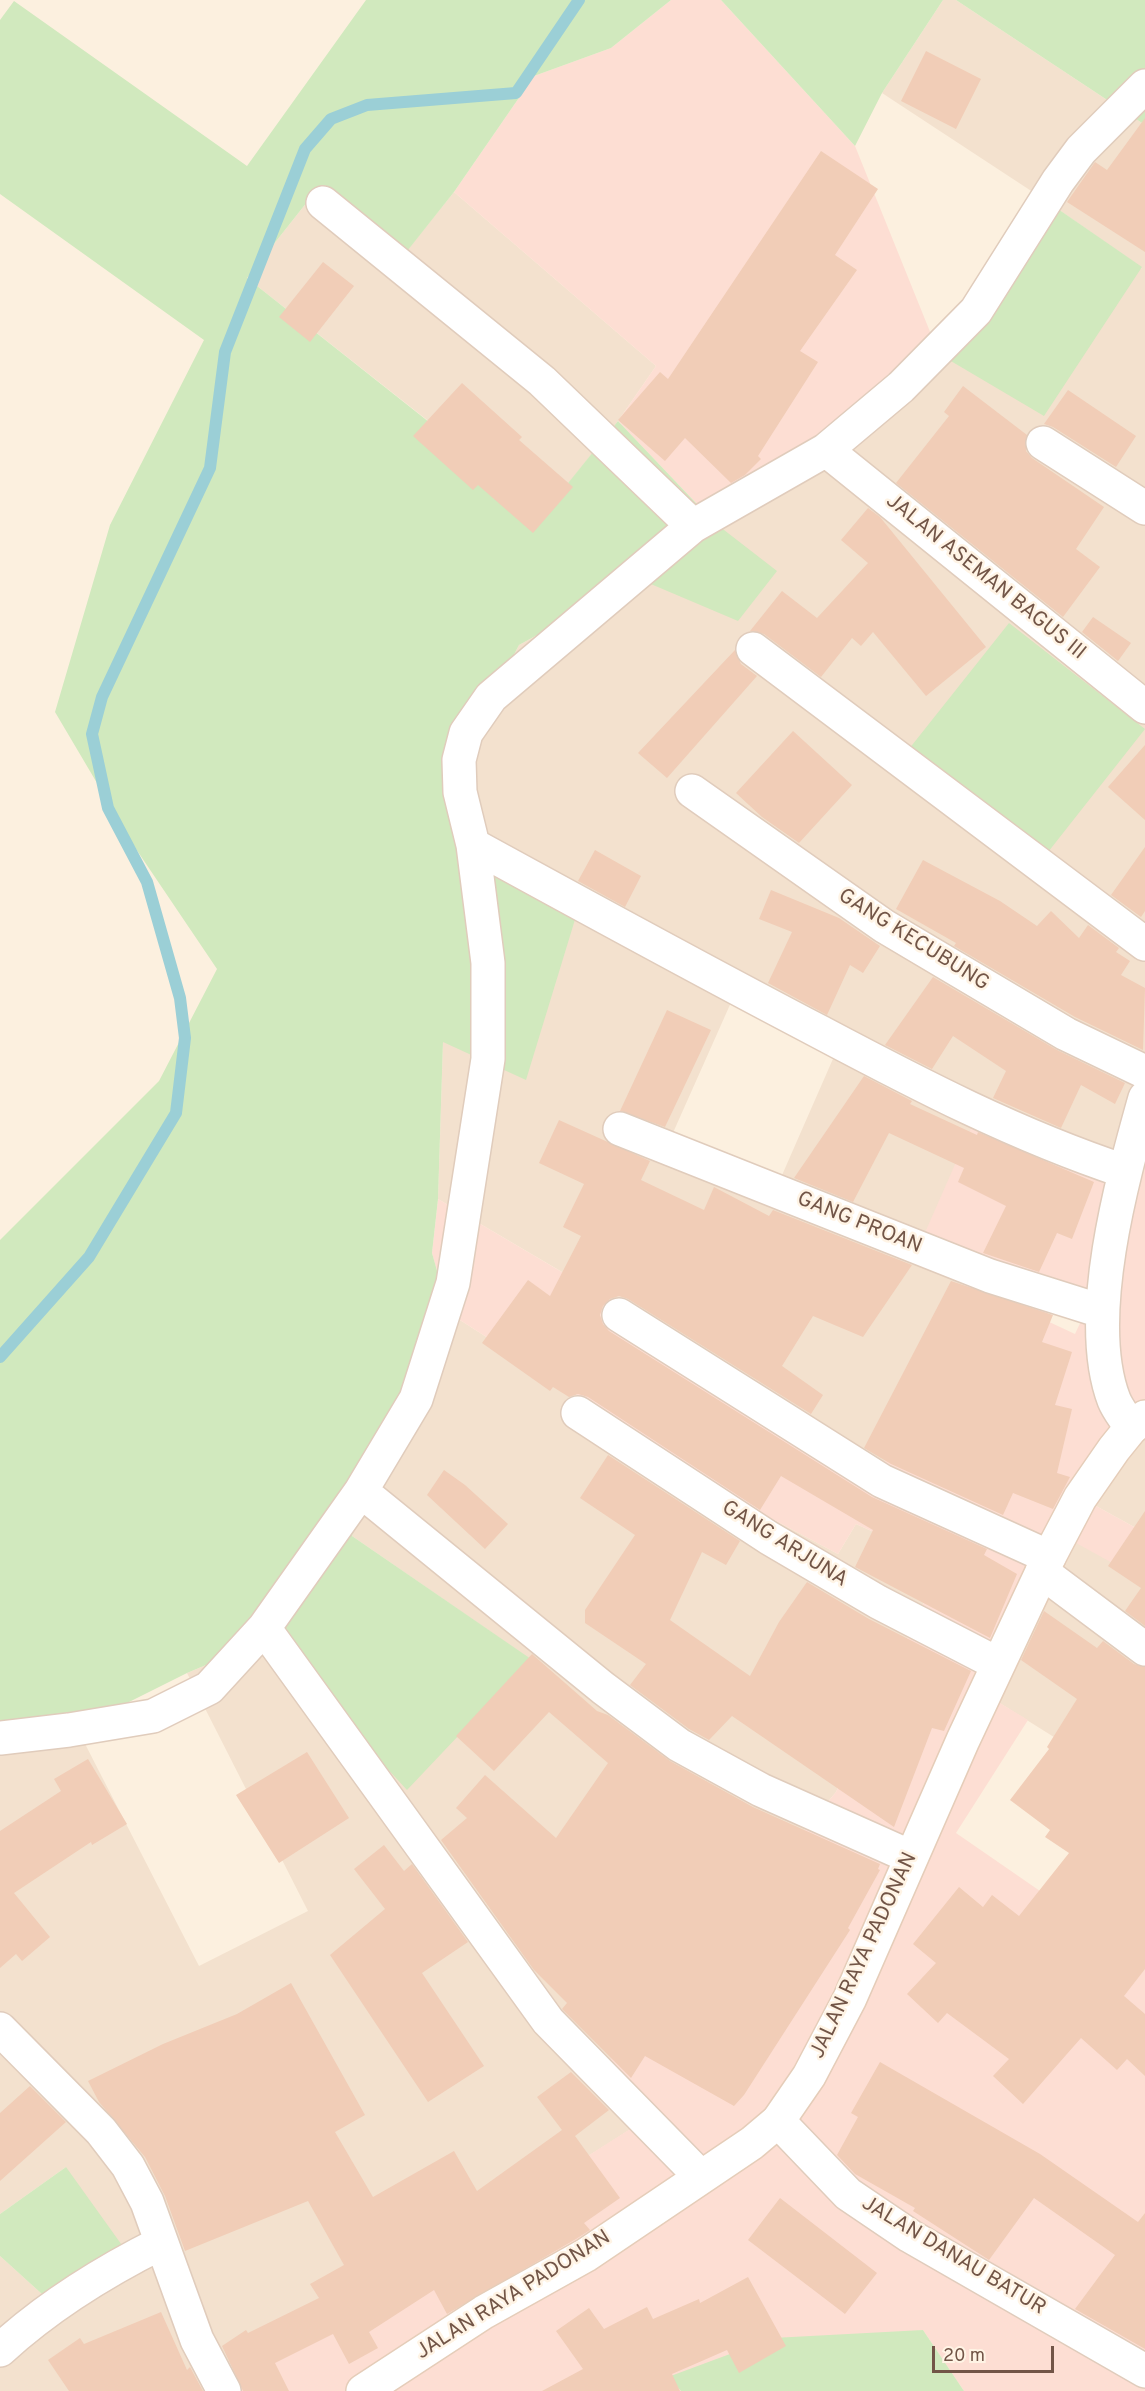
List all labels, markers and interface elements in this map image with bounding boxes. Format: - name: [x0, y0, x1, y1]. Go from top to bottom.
- street label: JALAN ASEMAN BAGUS III: [880, 490, 1090, 666]
- street label: GANG KECUBUNG: [833, 884, 993, 998]
- street label: GANG PROAN: [793, 1188, 925, 1260]
- street label: GANG ARJUNA: [716, 1496, 852, 1594]
- street label: JALAN RAYA PADONAN: [806, 1849, 924, 2063]
- street label: JALAN DANAU BATUR: [856, 2192, 1050, 2322]
- street label: JALAN RAYA PADONAN: [412, 2226, 616, 2366]
- scale bar: [935, 2334, 1056, 2372]
- text: 20 m: [943, 2345, 985, 2368]

